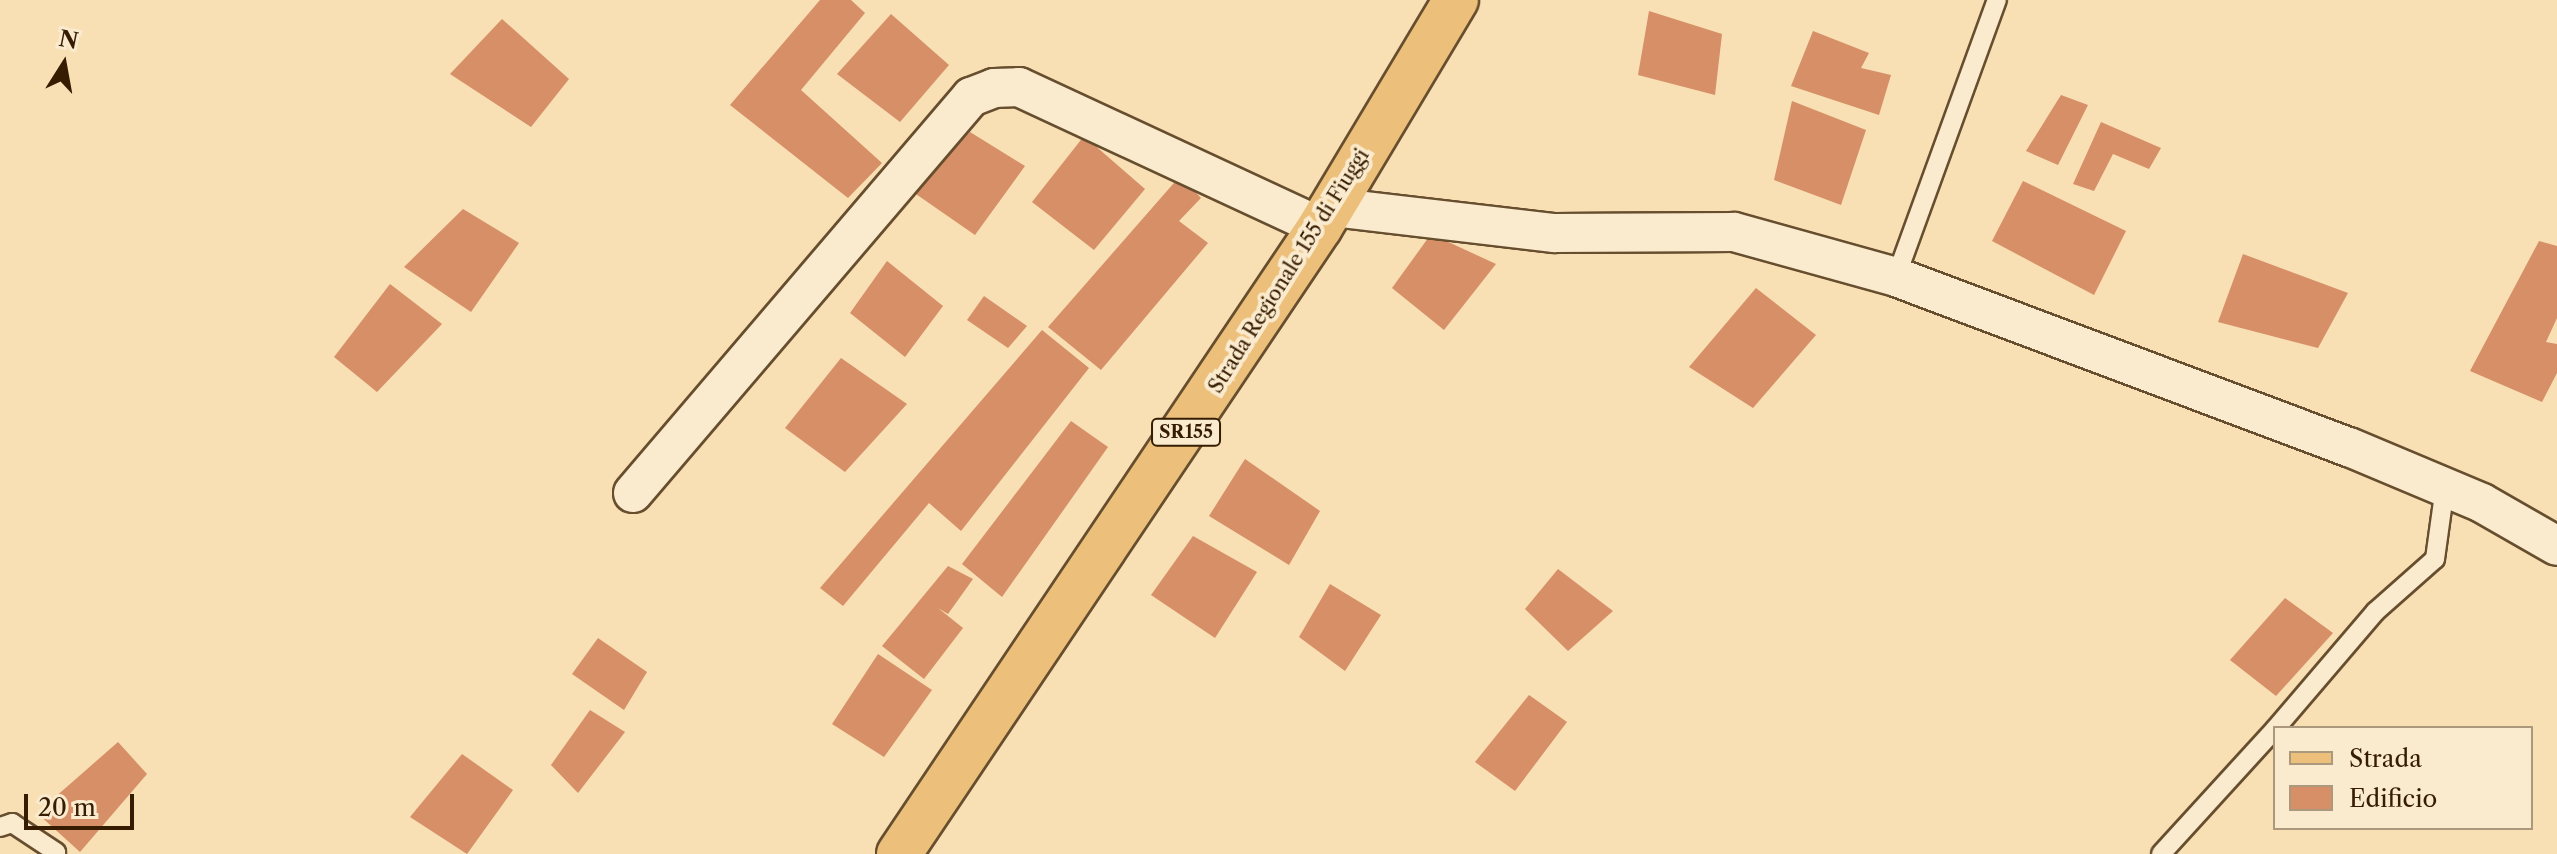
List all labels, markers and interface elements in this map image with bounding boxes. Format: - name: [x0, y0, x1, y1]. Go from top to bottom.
- north arrow: [24, 24, 104, 104]
- text: N: [57, 25, 81, 55]
- street label: Strada Regionale 155 di Fiuggi: [1204, 144, 1374, 398]
- road number: SR155: [1150, 418, 1222, 446]
- legend: [2273, 726, 2533, 830]
- text: Strada: [2349, 744, 2422, 773]
- scale bar: [28, 778, 138, 828]
- text: Edificio: [2349, 784, 2437, 813]
- text: 20 m: [38, 793, 96, 822]

